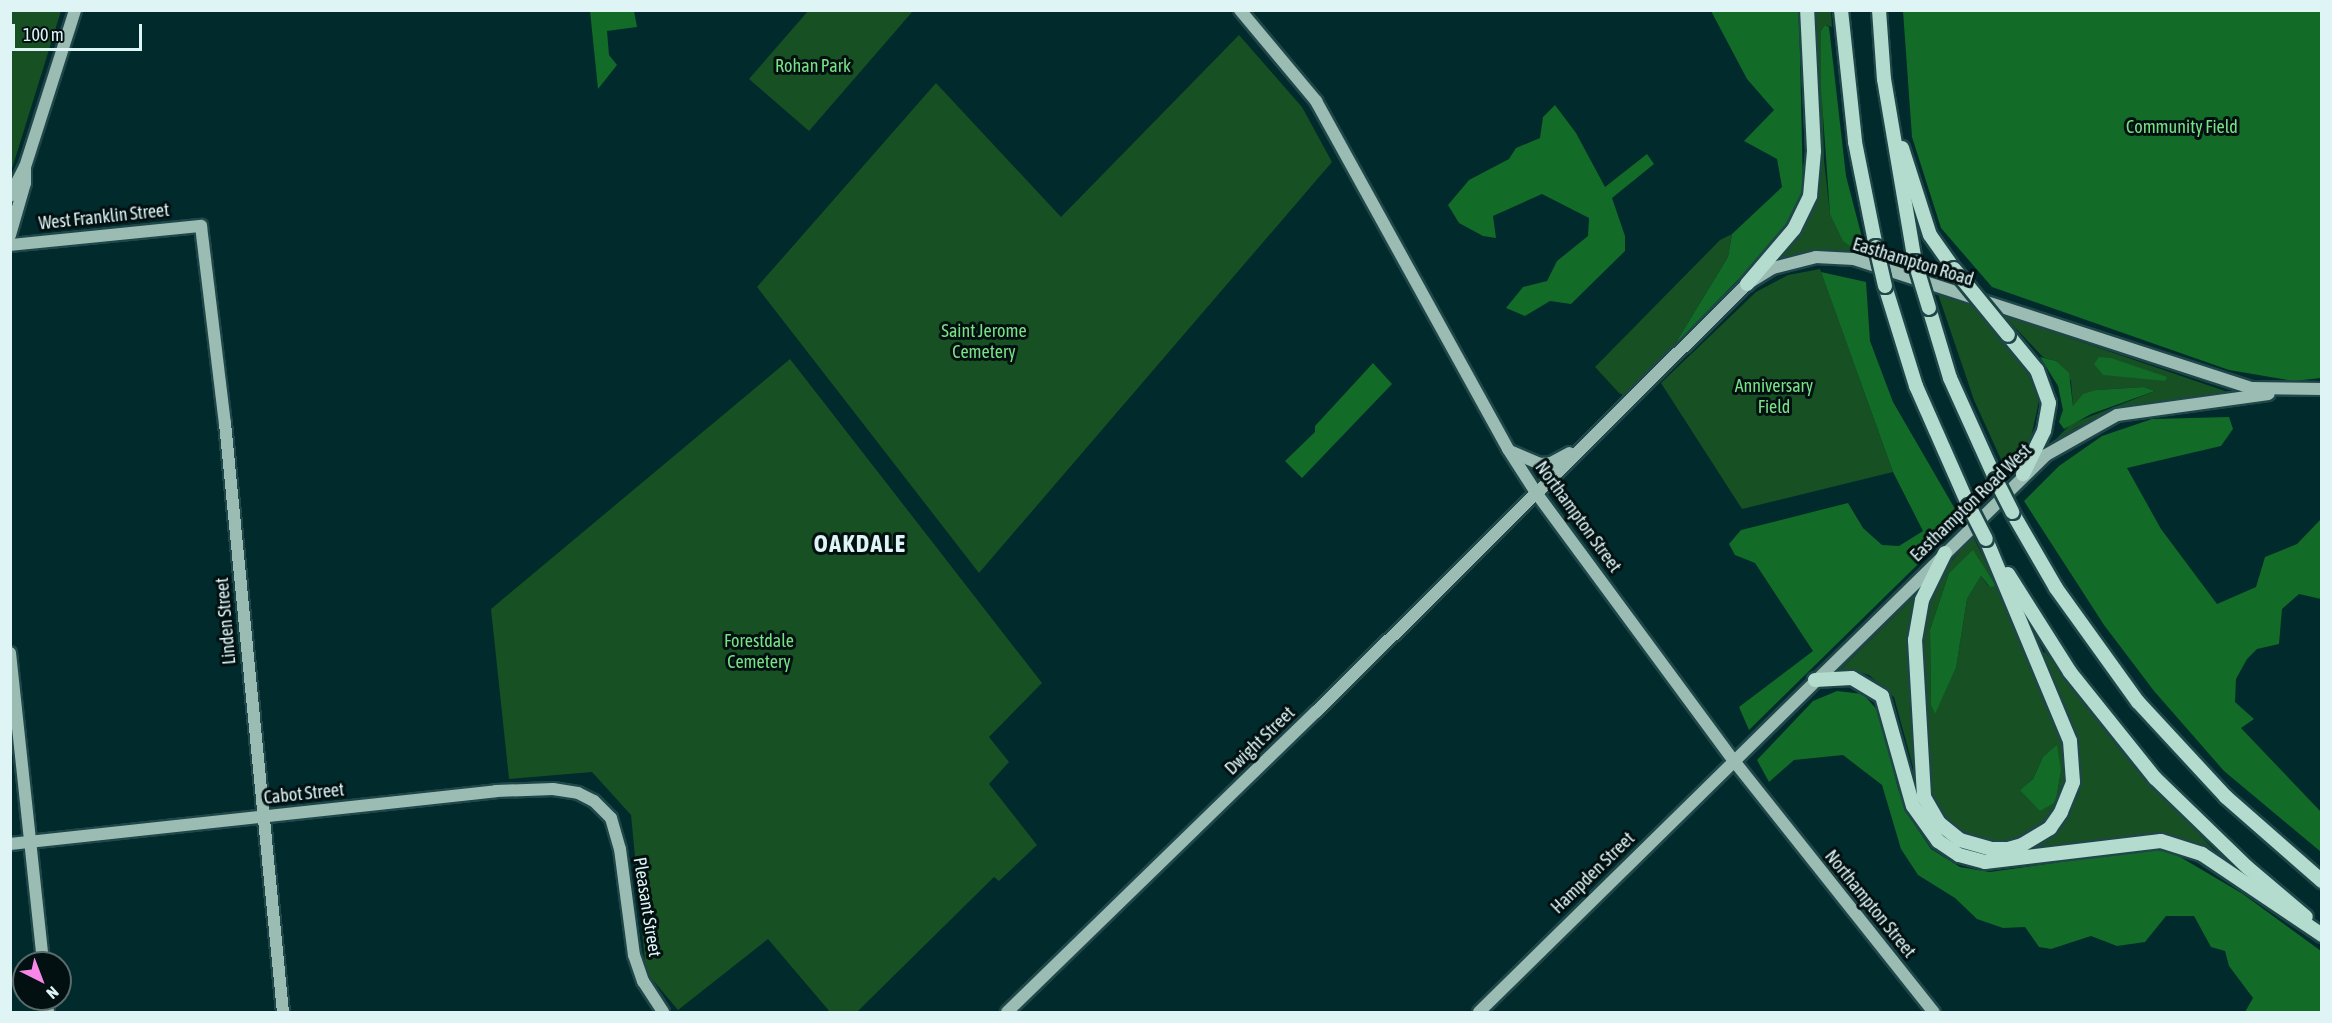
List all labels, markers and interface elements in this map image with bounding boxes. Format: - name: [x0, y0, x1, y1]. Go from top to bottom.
- scale bar: [15, 12, 146, 50]
- text: 100 m: [23, 24, 64, 45]
- park label: Rohan Park: [775, 55, 851, 77]
- park label: Community Field: [2126, 116, 2238, 138]
- street label: West Franklin Street: [38, 199, 170, 235]
- street label: Easthampton Road: [1850, 233, 1976, 291]
- park label: Saint Jerome Cemetery: [941, 321, 1027, 364]
- park label: Anniversary Field: [1735, 376, 1813, 418]
- street label: Easthampton Road West: [1906, 440, 2036, 566]
- street label: Northampton Street: [1530, 457, 1626, 577]
- district label: OAKDALE: [814, 530, 906, 558]
- street label: Linden Street: [211, 577, 241, 665]
- park label: Forestdale Cemetery: [724, 631, 794, 674]
- street label: Dwight Street: [1221, 702, 1299, 780]
- street label: Cabot Street: [263, 779, 345, 809]
- street label: Hampden Street: [1547, 828, 1639, 918]
- street label: Northampton Street: [1820, 846, 1920, 962]
- street label: Pleasant Street: [628, 856, 666, 958]
- north arrow: [12, 951, 72, 1011]
- text: N: [43, 983, 62, 1003]

